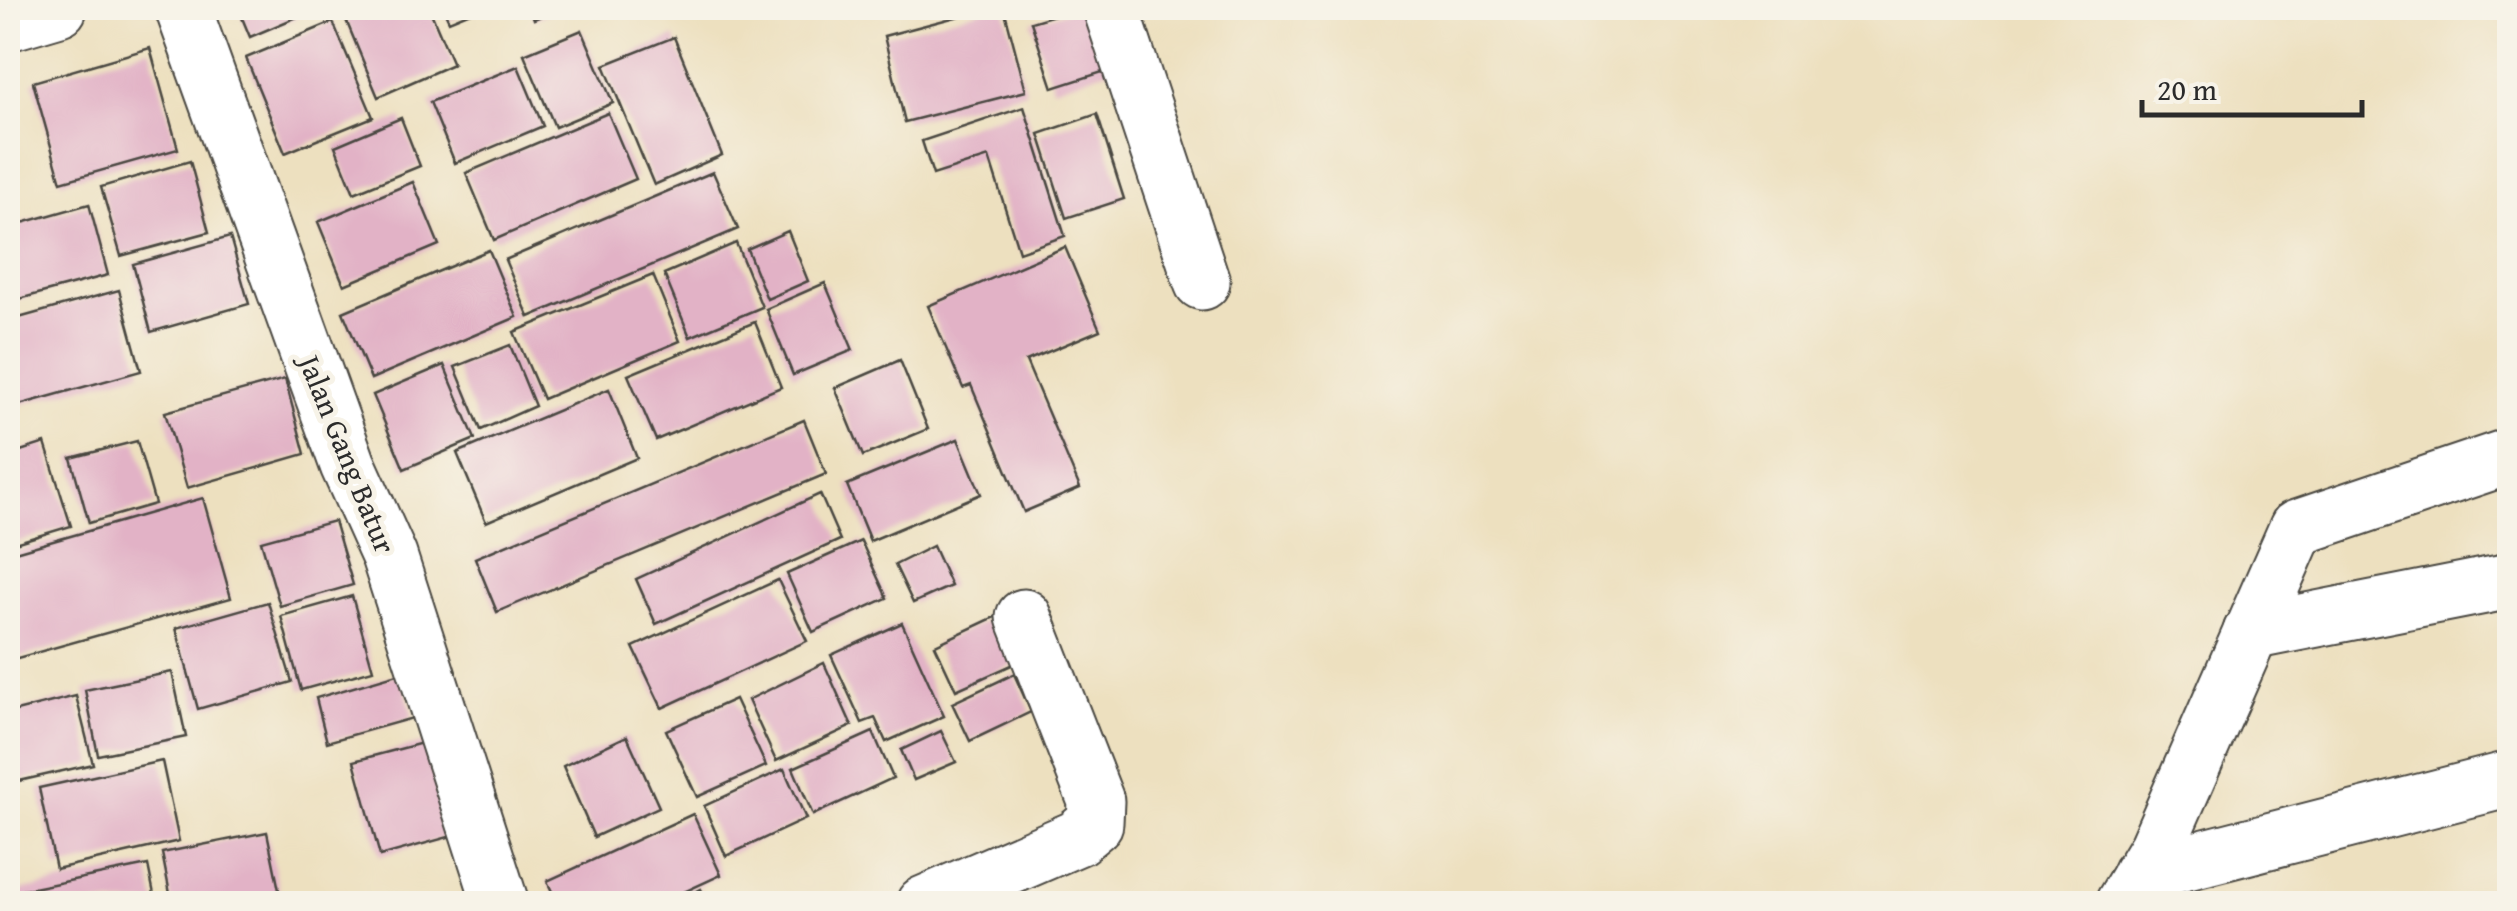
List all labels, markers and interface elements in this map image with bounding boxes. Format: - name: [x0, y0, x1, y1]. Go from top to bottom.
- scale bar: [2142, 55, 2362, 117]
- text: 20 m: [2157, 67, 2217, 111]
- street label: Jalan Gang Batur: [287, 345, 408, 560]

